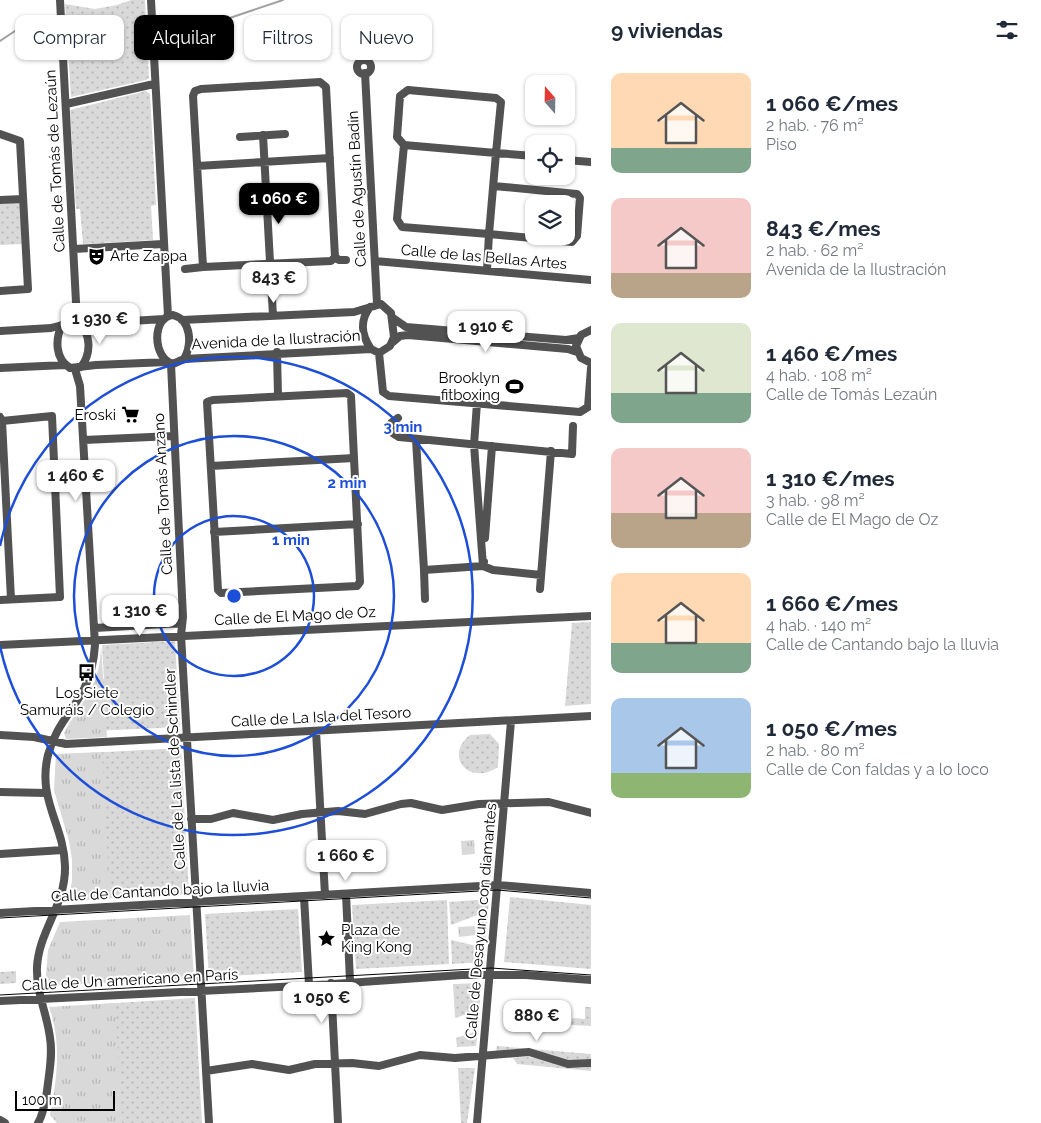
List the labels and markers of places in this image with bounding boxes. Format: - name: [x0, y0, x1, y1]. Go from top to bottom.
- pin: 1 060 €: [233, 182, 325, 225]
- theatre icon: Arte Zappa: [86, 246, 106, 266]
- place label: Arte Zappa: [110, 247, 187, 265]
- pin: 843 €: [239, 262, 309, 304]
- pin: 1 930 €: [54, 302, 146, 345]
- pin: 1 910 €: [440, 310, 532, 353]
- place label: Brooklyn fitboxing: [438, 369, 500, 404]
- sports icon: Brooklyn fitboxing: [504, 377, 524, 397]
- supermarket icon: Eroski: [120, 405, 140, 425]
- place label: Eroski: [75, 406, 116, 424]
- pin: 1 460 €: [30, 460, 122, 502]
- centre of rings: [225, 587, 243, 605]
- pin: 1 310 €: [94, 594, 186, 637]
- bus stop icon: Los Siete Samuráis / Colegio: [77, 662, 97, 682]
- place label: Los Siete Samuráis / Colegio: [20, 684, 154, 719]
- pin: 1 660 €: [300, 840, 392, 882]
- place label: Plaza de King Kong: [341, 921, 412, 956]
- place icon: Plaza de King Kong: [317, 929, 337, 949]
- pin: 1 050 €: [276, 982, 368, 1024]
- pin: 880 €: [502, 1000, 572, 1042]

